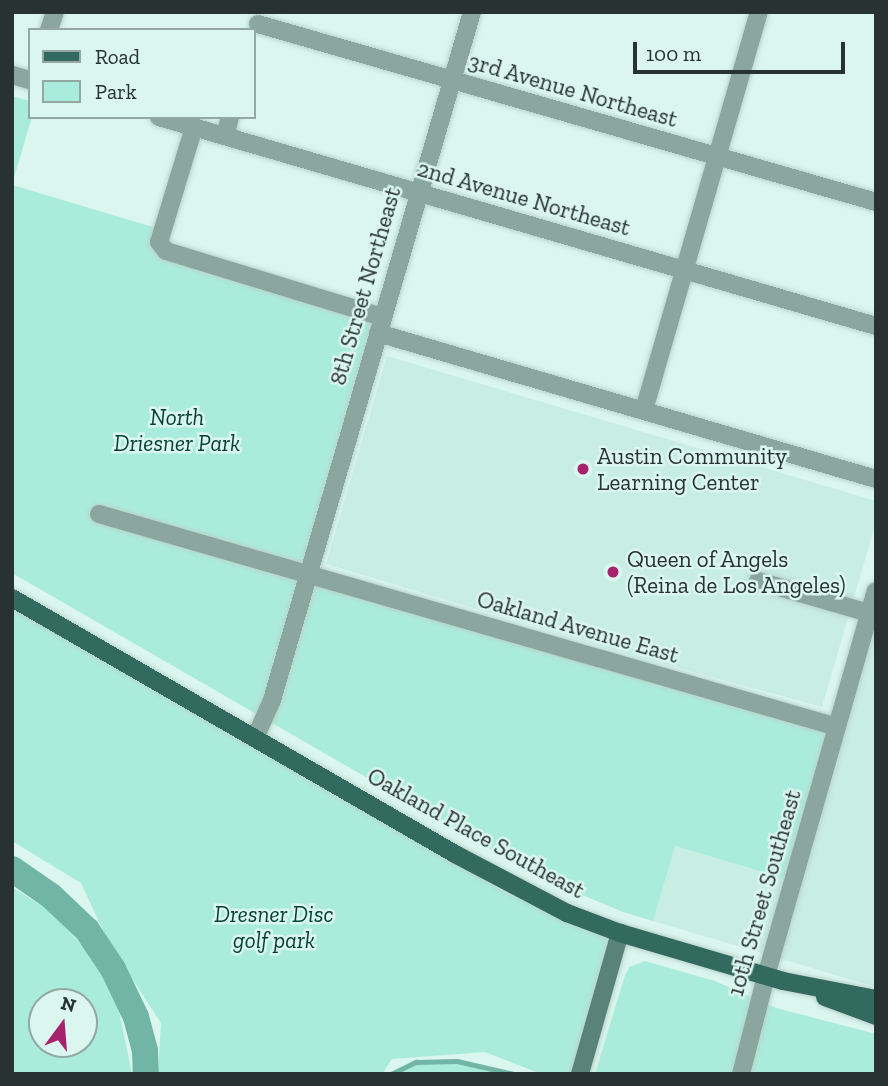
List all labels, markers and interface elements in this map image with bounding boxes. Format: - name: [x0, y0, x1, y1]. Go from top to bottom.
- legend: [28, 28, 256, 119]
- scale bar: [636, 28, 848, 72]
- text: 100 m: [646, 41, 701, 66]
- text: Road: [95, 44, 140, 69]
- street label: 3rd Avenue Northeast: [465, 47, 681, 133]
- text: Park: [95, 79, 137, 104]
- street label: 2nd Avenue Northeast: [414, 154, 634, 242]
- street label: 8th Street Northeast: [324, 184, 406, 388]
- park label: North Driesner Park: [114, 403, 240, 457]
- place label: Austin Community Learning Center: [597, 442, 787, 496]
- marker: Austin Community Learning Center: [575, 461, 591, 477]
- place label: Queen of Angels (Reina de Los Angeles): [627, 545, 846, 599]
- marker: Queen of Angels (Reina de Los Angeles): [605, 564, 621, 580]
- street label: Oakland Avenue East: [474, 585, 682, 669]
- street label: Oakland Place Southeast: [363, 762, 589, 904]
- street label: 10th Street Southeast: [721, 787, 807, 999]
- park label: Dresner Disc golf park: [214, 900, 334, 954]
- north arrow: [28, 988, 98, 1058]
- text: N: [58, 991, 78, 1017]

